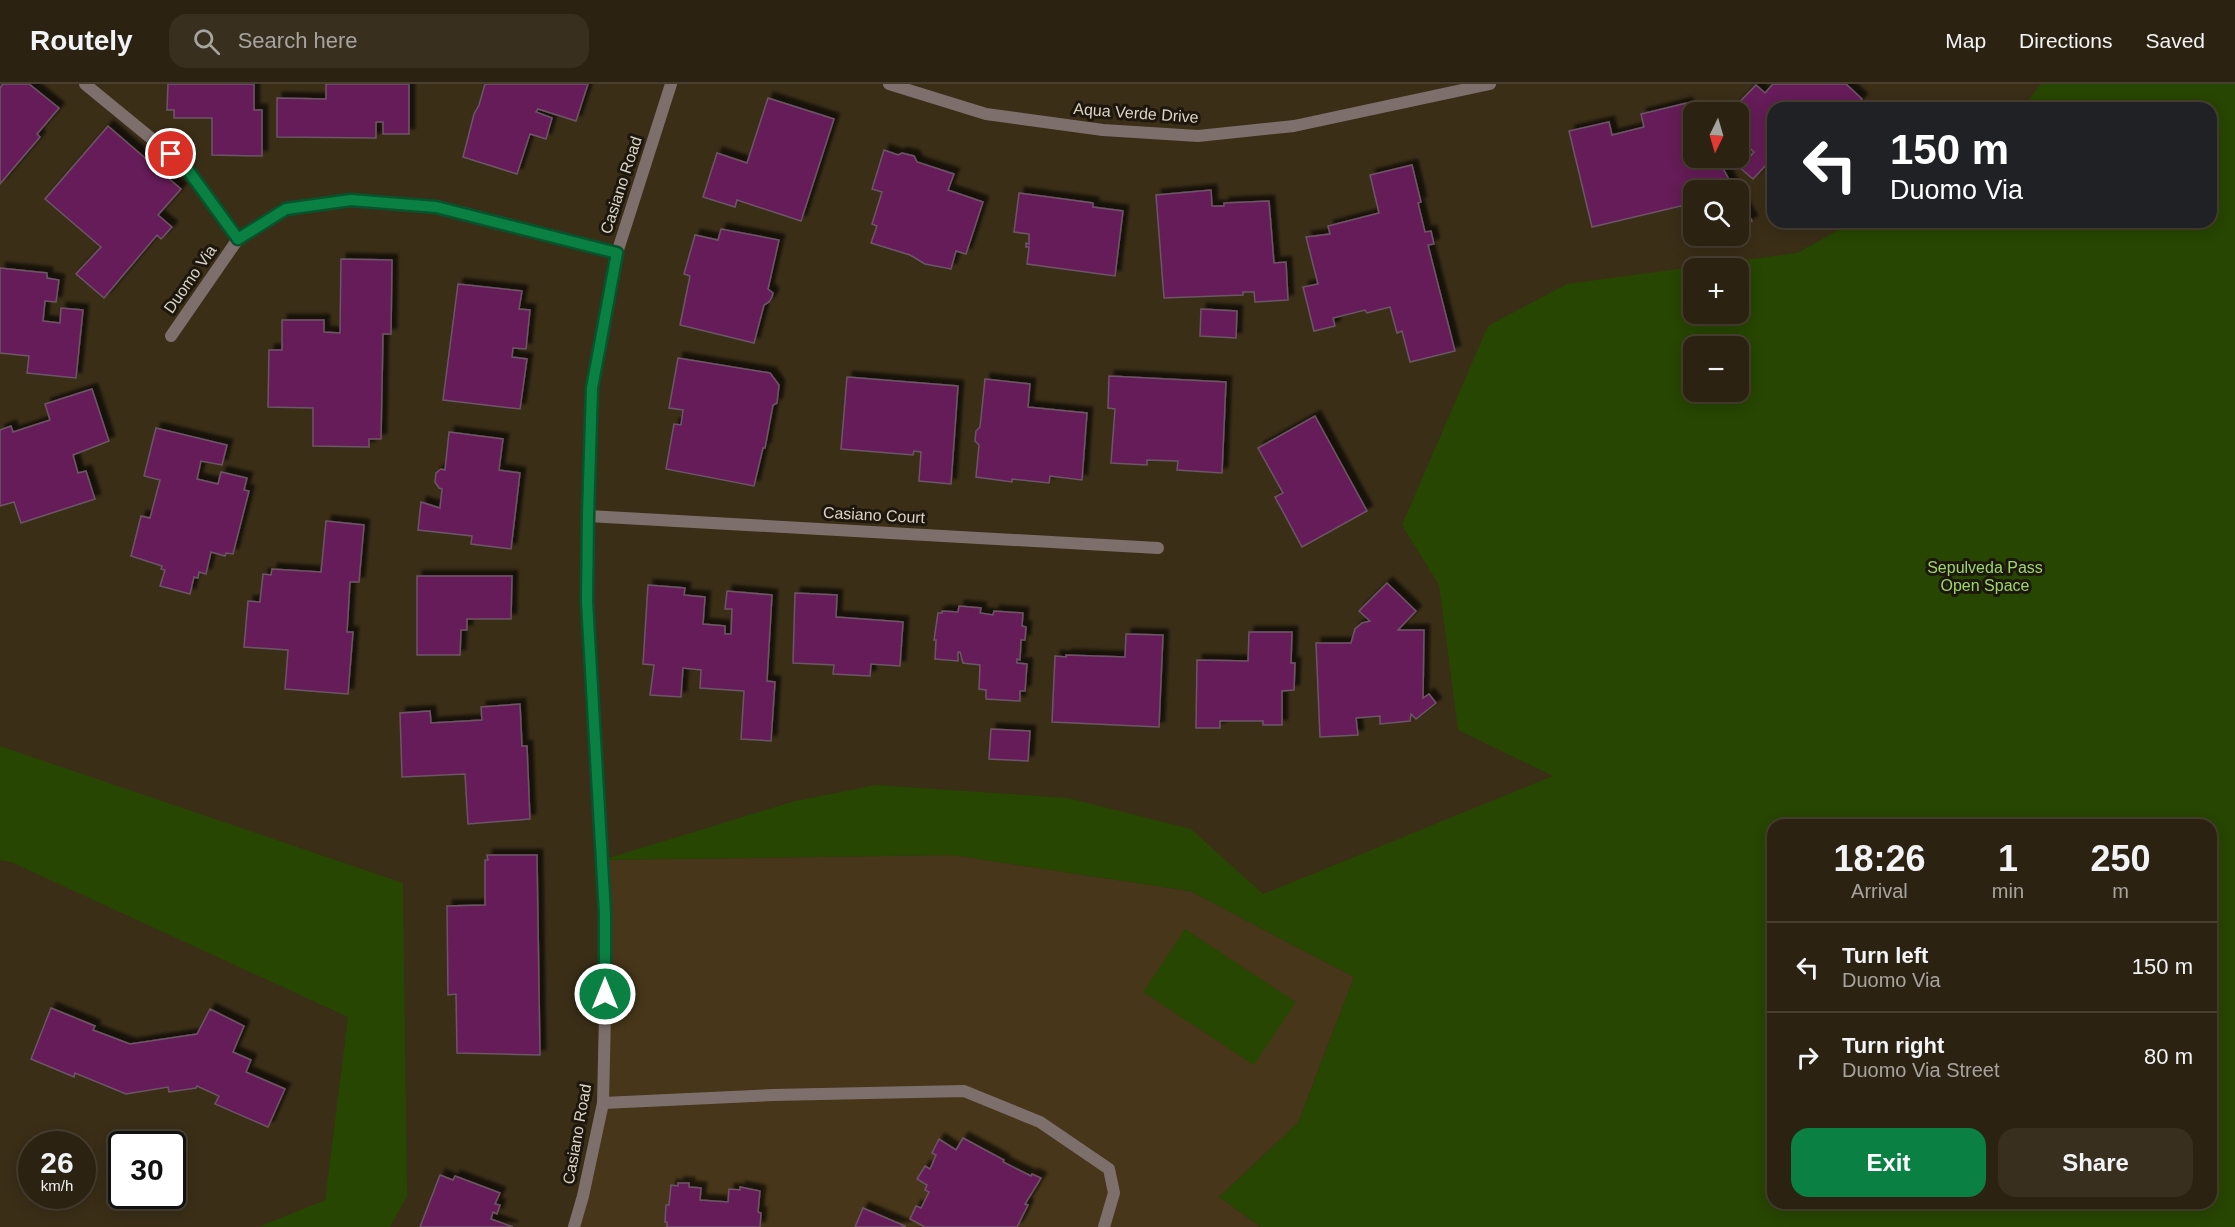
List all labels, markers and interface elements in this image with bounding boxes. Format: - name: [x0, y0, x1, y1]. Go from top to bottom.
- search box: [169, 14, 589, 68]
- text: Routely: [30, 25, 133, 56]
- icon: search: [190, 25, 223, 58]
- text: Search here: [238, 28, 358, 53]
- text: Map: [1945, 29, 1986, 52]
- text: Directions: [2019, 29, 2112, 52]
- text: Saved: [2145, 29, 2205, 52]
- street label: Aqua Verde Drive: [1073, 100, 1199, 126]
- north arrow: [1683, 102, 1749, 168]
- map controls: [1683, 102, 1749, 402]
- icon: left: [1791, 126, 1869, 204]
- text: 150 m: [1890, 126, 2009, 173]
- pin: [145, 128, 196, 179]
- street label: Casiano Road: [597, 134, 645, 236]
- icon: arrive: [154, 137, 187, 170]
- text: Duomo Via: [1890, 175, 2023, 205]
- button: search: [1683, 180, 1749, 246]
- street label: Duomo Via: [160, 242, 220, 316]
- button: +: [1683, 258, 1749, 324]
- button: −: [1683, 336, 1749, 402]
- street label: Casiano Court: [822, 504, 926, 526]
- park label: Sepulveda Pass Open Space: [1927, 559, 2043, 594]
- text: 18:26: [1833, 838, 1925, 879]
- text: 1: [1998, 838, 2018, 879]
- text: 250: [2090, 838, 2151, 879]
- text: Arrival: [1851, 880, 1908, 902]
- text: min: [1992, 880, 2024, 902]
- text: m: [2112, 880, 2129, 902]
- text: Turn left: [1842, 943, 1928, 968]
- icon: left: [1791, 951, 1824, 984]
- text: 150 m: [2132, 954, 2193, 979]
- position arrow: [573, 962, 637, 1026]
- text: Duomo Via: [1842, 969, 1941, 991]
- text: Turn right: [1842, 1033, 1944, 1058]
- icon: right: [1791, 1041, 1824, 1074]
- text: 80 m: [2144, 1044, 2193, 1069]
- text: Duomo Via Street: [1842, 1059, 2000, 1081]
- street label: Casiano Road: [560, 1083, 594, 1185]
- button: Exit: [1791, 1128, 1986, 1197]
- button: Share: [1998, 1128, 2193, 1197]
- speed limit sign: 30: [108, 1131, 186, 1209]
- text: 26: [40, 1146, 74, 1179]
- text: km/h: [41, 1177, 73, 1194]

